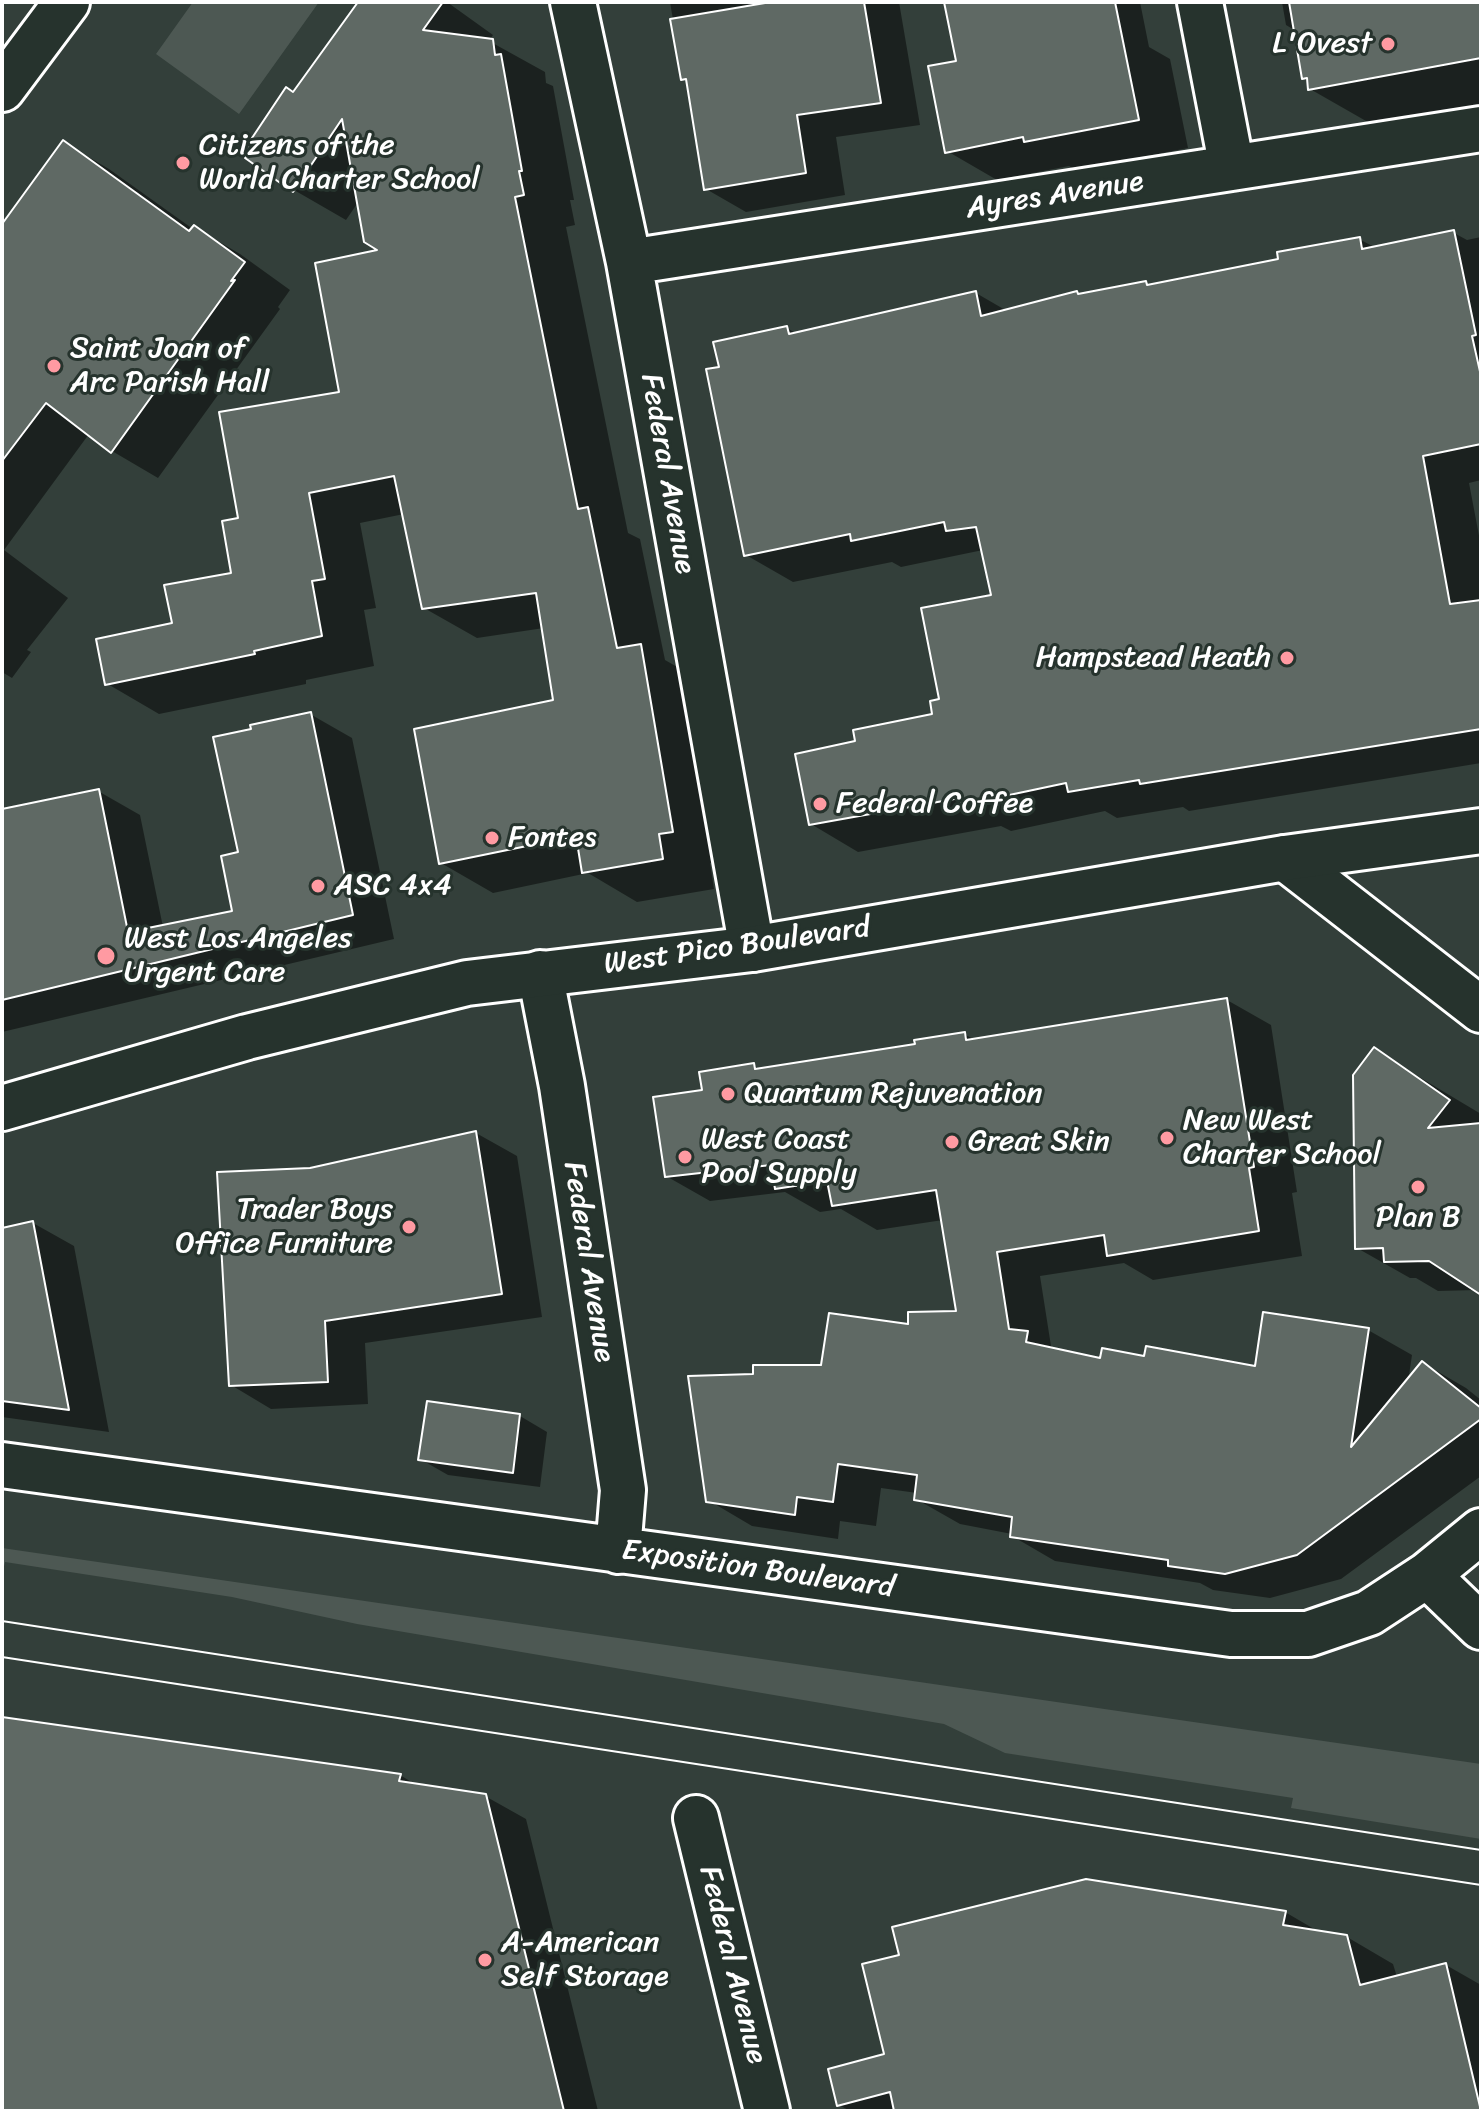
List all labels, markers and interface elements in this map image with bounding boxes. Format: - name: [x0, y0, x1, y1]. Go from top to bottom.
- place label: L'Ovest: [1272, 26, 1372, 62]
- marker: L'Ovest: [1379, 35, 1397, 53]
- place label: Citizens of the World Charter School: [199, 128, 480, 198]
- marker: Citizens of the World Charter School: [174, 154, 192, 172]
- street label: Ayres Avenue: [964, 164, 1146, 228]
- place label: Saint Joan of Arc Parish Hall: [70, 331, 269, 402]
- marker: Saint Joan of Arc Parish Hall: [45, 357, 63, 375]
- street label: Federal Avenue: [632, 371, 702, 577]
- place label: Hampstead Heath: [1036, 640, 1271, 676]
- marker: Hampstead Heath: [1278, 649, 1296, 667]
- place label: Federal Coffee: [836, 786, 1033, 822]
- marker: Federal Coffee: [811, 795, 829, 813]
- place label: Fontes: [508, 820, 597, 856]
- marker: Fontes: [483, 829, 501, 847]
- place label: ASC 4x4: [334, 868, 452, 904]
- marker: ASC 4x4: [309, 877, 327, 895]
- street label: West Pico Boulevard: [602, 911, 872, 983]
- place label: West Los Angeles Urgent Care: [124, 921, 352, 992]
- marker: West Los Angeles Urgent Care: [95, 945, 117, 967]
- place label: Quantum Rejuvenation: [744, 1076, 1042, 1112]
- marker: Quantum Rejuvenation: [719, 1085, 737, 1103]
- place label: New West Charter School: [1183, 1103, 1381, 1174]
- place label: West Coast Pool Supply: [701, 1122, 857, 1192]
- place label: Great Skin: [968, 1124, 1110, 1160]
- marker: New West Charter School: [1158, 1129, 1176, 1147]
- marker: Great Skin: [943, 1133, 961, 1151]
- marker: West Coast Pool Supply: [676, 1148, 694, 1166]
- street label: Federal Avenue: [554, 1159, 622, 1365]
- marker: Plan B: [1409, 1178, 1427, 1196]
- place label: Trader Boys Office Furniture: [175, 1192, 393, 1262]
- place label: Plan B: [1376, 1200, 1460, 1236]
- marker: Trader Boys Office Furniture: [400, 1218, 418, 1236]
- street label: Exposition Boulevard: [620, 1533, 896, 1607]
- street label: Federal Avenue: [690, 1862, 774, 2068]
- place label: A-American Self Storage: [501, 1925, 669, 1996]
- marker: A-American Self Storage: [476, 1951, 494, 1969]

